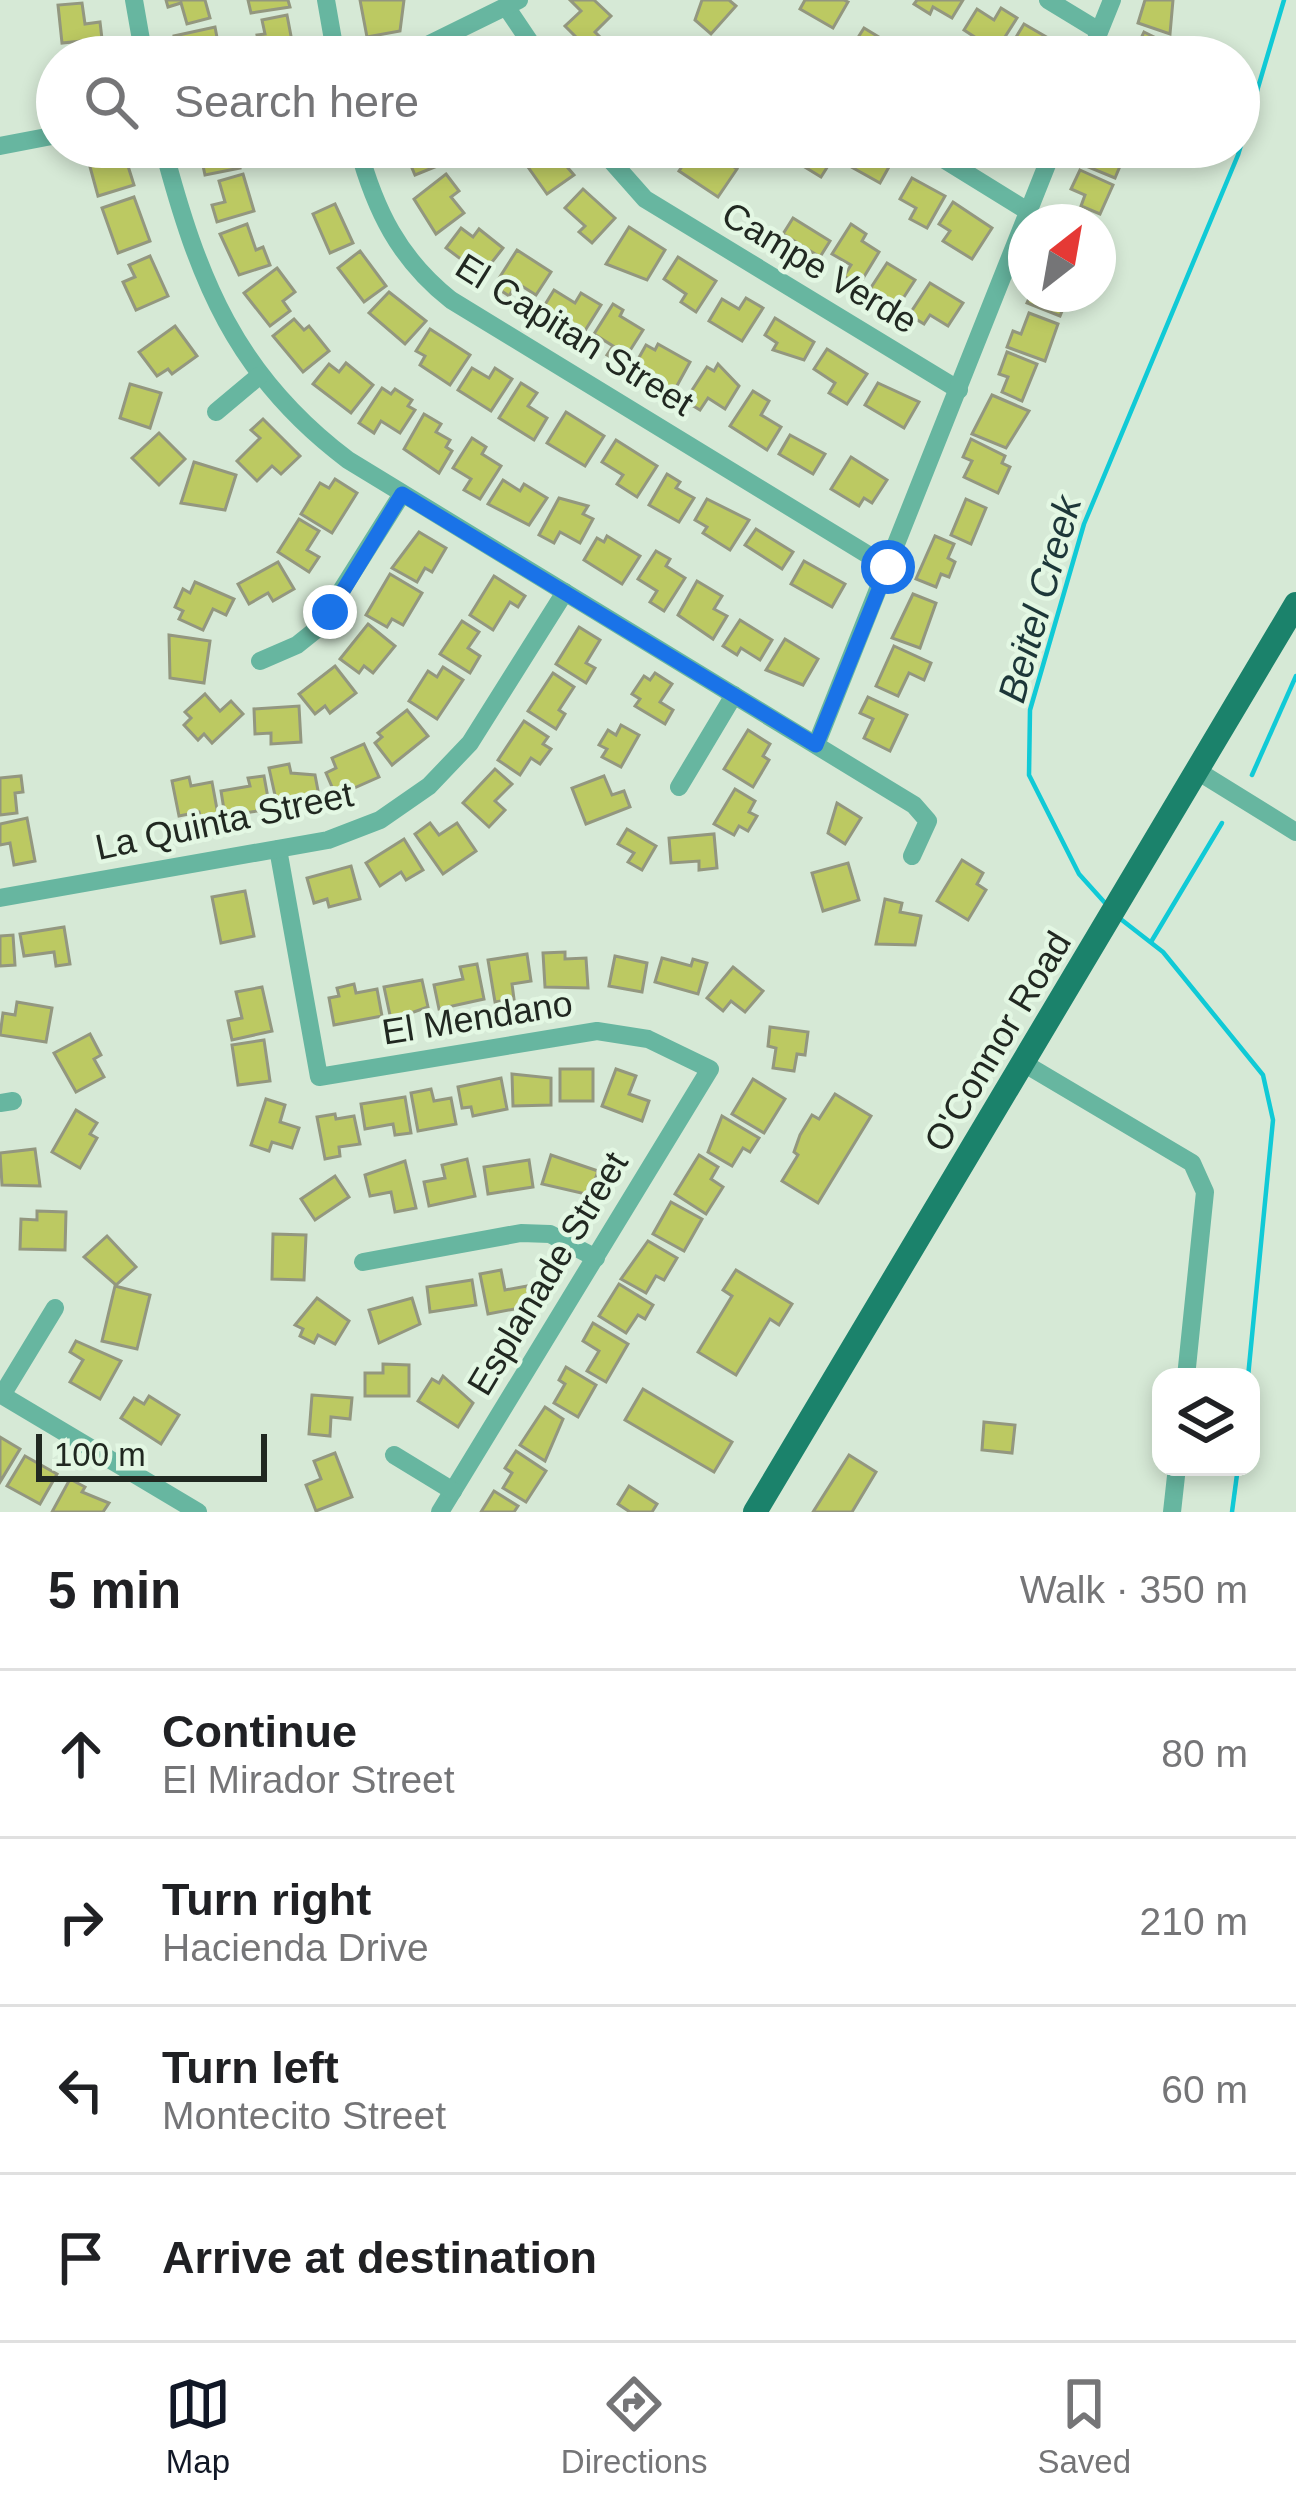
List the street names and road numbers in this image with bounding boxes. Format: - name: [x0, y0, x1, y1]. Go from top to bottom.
- street label: Campe Verde: [715, 193, 925, 342]
- street label: El Capitan Street: [448, 245, 701, 424]
- street label: La Quinta Street: [92, 773, 357, 868]
- street label: O'Connor Road: [916, 924, 1079, 1159]
- street label: El Mendano: [379, 982, 575, 1053]
- street label: Esplanade Street: [459, 1144, 636, 1402]

